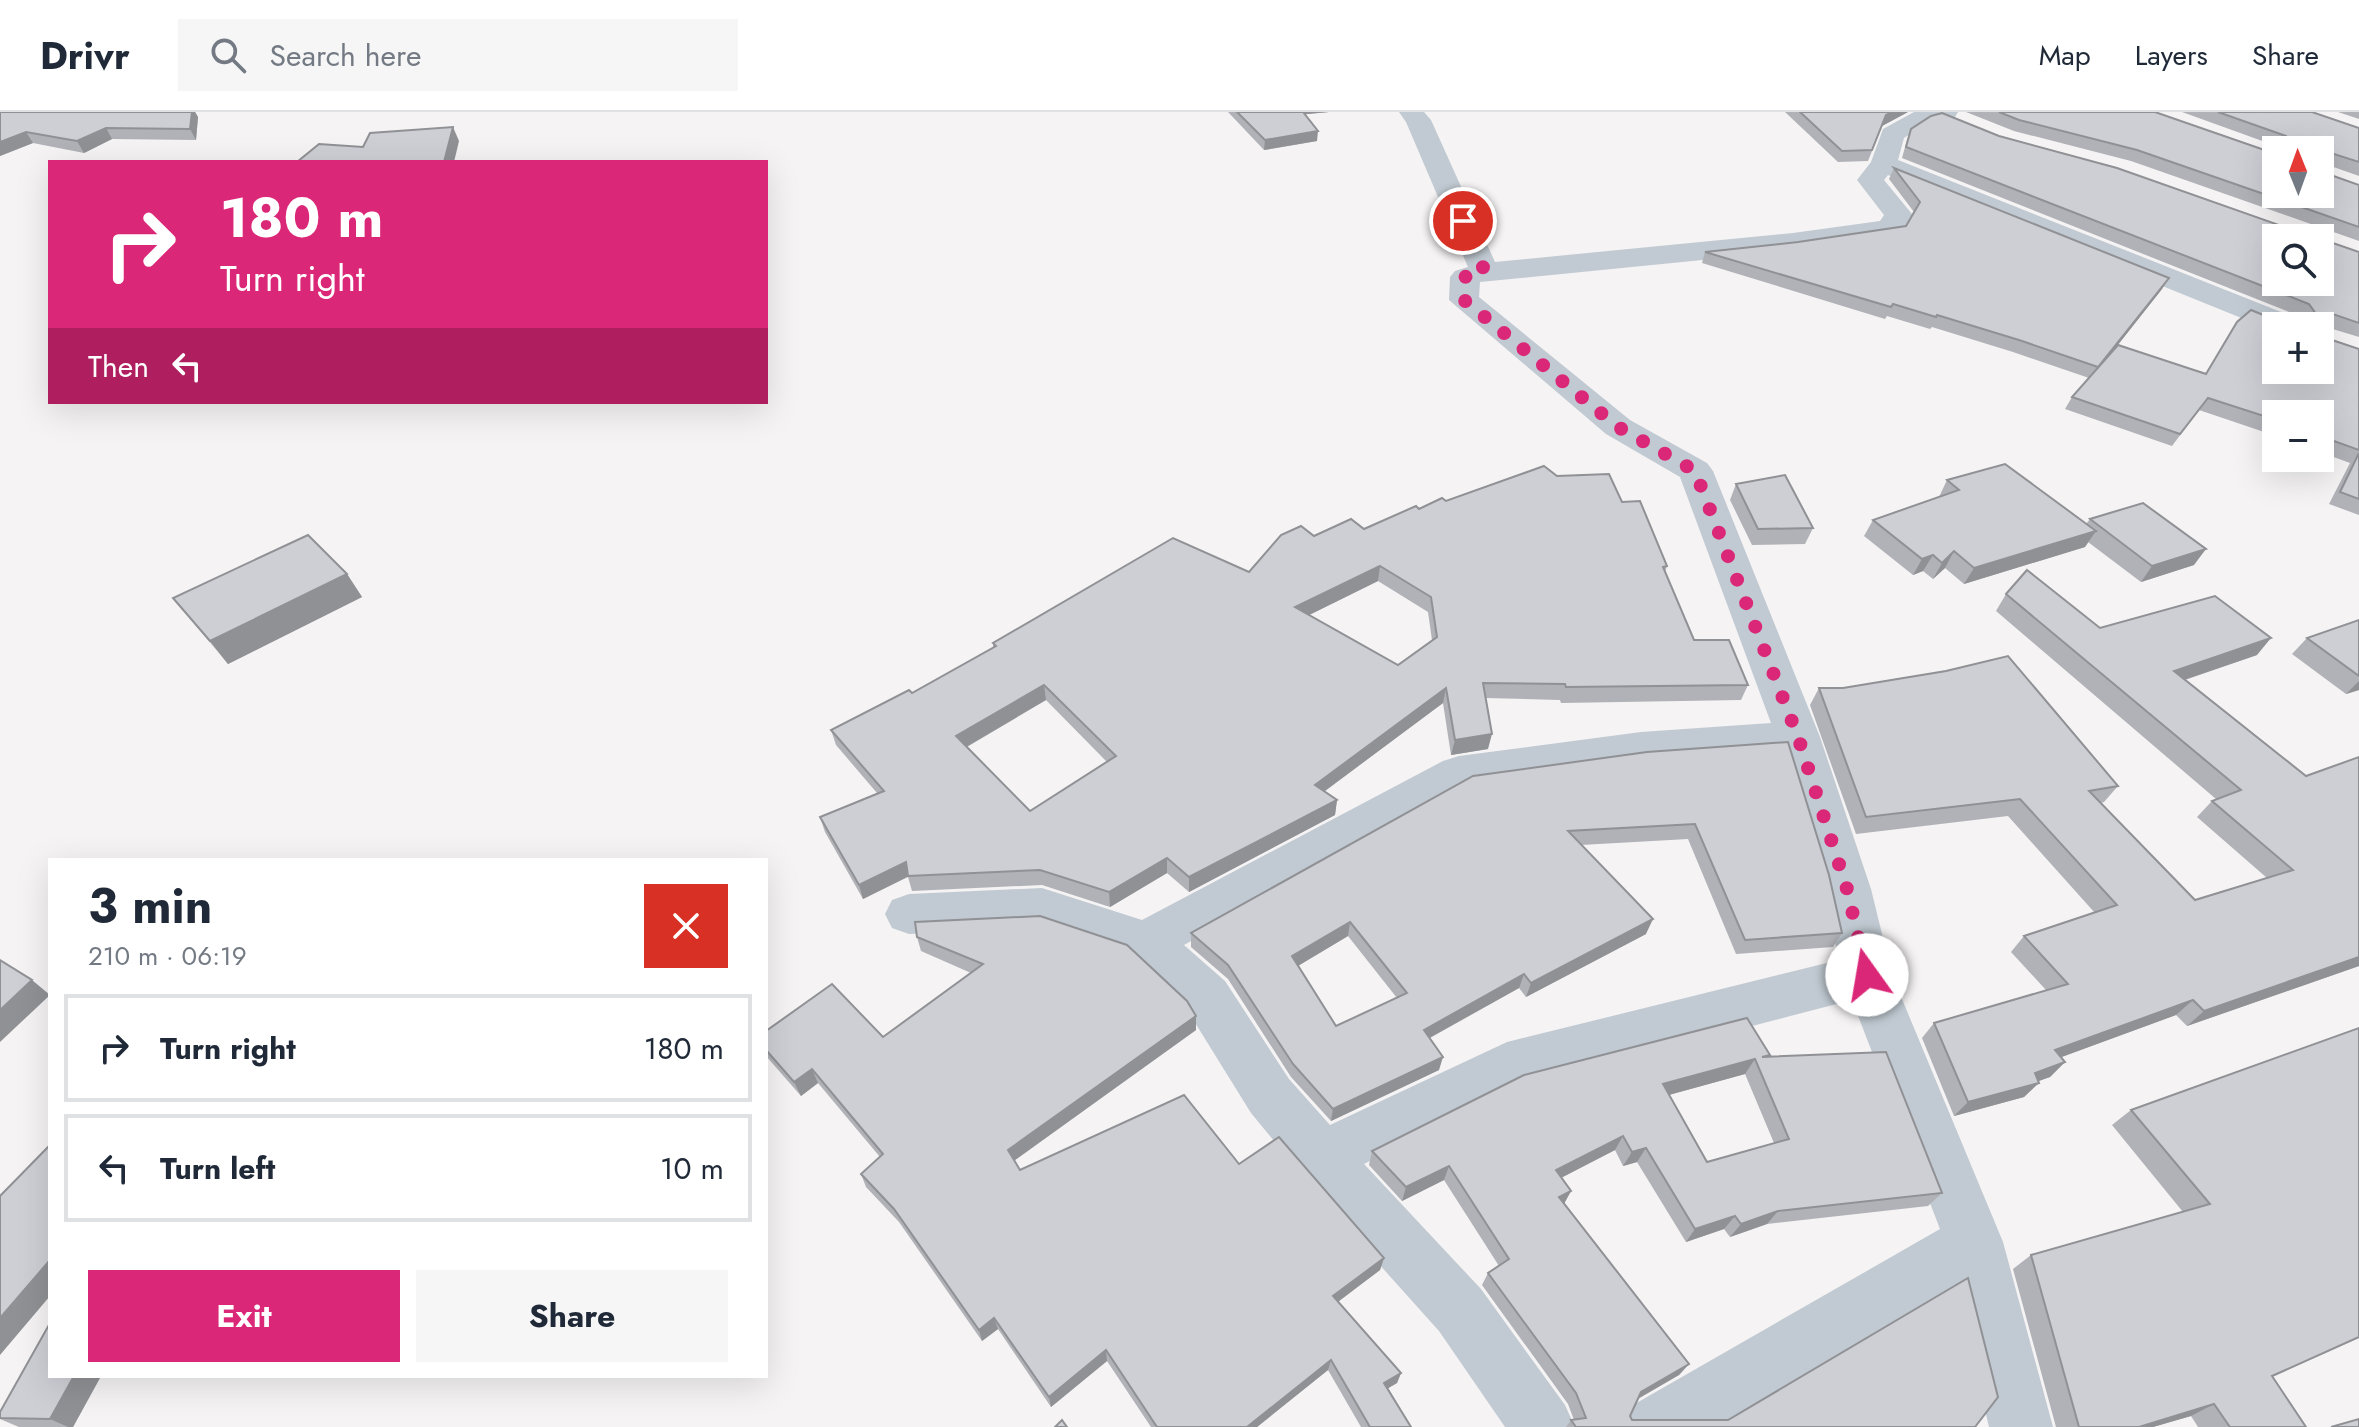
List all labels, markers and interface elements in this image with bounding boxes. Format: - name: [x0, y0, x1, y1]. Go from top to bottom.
- search box: [178, 19, 738, 91]
- text: Drivr: [40, 28, 130, 83]
- icon: search: [206, 33, 250, 77]
- text: Search here: [270, 34, 421, 77]
- text: Map: [2039, 35, 2091, 76]
- text: Layers: [2135, 35, 2208, 76]
- text: Share: [2252, 35, 2319, 76]
- north arrow: [2262, 136, 2334, 208]
- map controls: [2262, 136, 2334, 472]
- text: 180 m: [220, 177, 383, 258]
- pin: [1429, 187, 1497, 255]
- icon: right: [88, 192, 192, 296]
- icon: arrive: [1441, 199, 1485, 243]
- button: search: [2262, 224, 2334, 296]
- text: Turn right: [220, 252, 365, 304]
- button: +: [2262, 312, 2334, 384]
- icon: left: [165, 344, 209, 388]
- text: Then: [88, 345, 149, 388]
- button: −: [2262, 400, 2334, 472]
- text: 3 min: [88, 872, 212, 941]
- button: close: [644, 884, 728, 968]
- position arrow: [1825, 933, 1909, 1017]
- text: 210 m · 06:19: [88, 937, 247, 975]
- icon: right: [92, 1026, 136, 1070]
- text: Turn right: [160, 1027, 296, 1070]
- text: 180 m: [644, 1027, 724, 1070]
- icon: left: [92, 1146, 136, 1190]
- text: Turn left: [160, 1147, 275, 1190]
- text: 10 m: [660, 1147, 724, 1190]
- button: Exit: [88, 1270, 400, 1362]
- button: Share: [416, 1270, 728, 1362]

